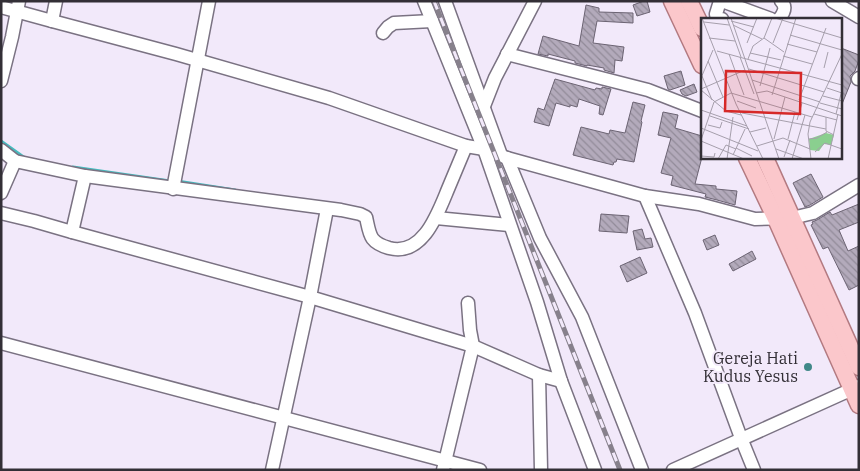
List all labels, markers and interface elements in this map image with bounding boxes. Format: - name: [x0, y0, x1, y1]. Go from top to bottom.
- inset map: [701, 18, 842, 159]
- place label: Gereja Hati Kudus Yesus: [703, 348, 798, 386]
- marker: Gereja Hati Kudus Yesus: [802, 361, 814, 373]

